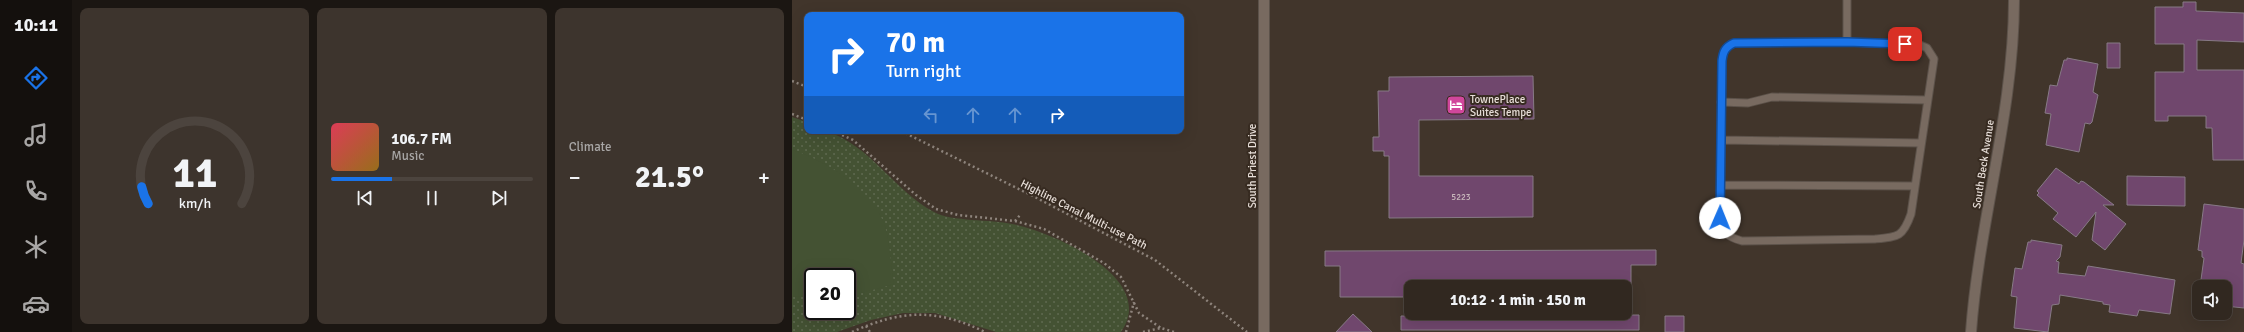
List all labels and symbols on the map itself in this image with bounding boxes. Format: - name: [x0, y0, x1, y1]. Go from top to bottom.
- pin: [1888, 27, 1922, 61]
- place label: TownePlace Suites Tempe: [1470, 93, 1532, 119]
- hotel icon: TownePlace Suites Tempe: [1445, 94, 1467, 116]
- street label: South Beck Avenue: [1970, 119, 1997, 209]
- street label: South Priest Drive: [1246, 124, 1259, 208]
- street label: Highline Canal Multi-use Path: [1018, 177, 1149, 252]
- house number: 5223: [1451, 192, 1471, 203]
- position arrow: [1699, 197, 1741, 239]
- speed limit sign: 20: [804, 268, 856, 320]

